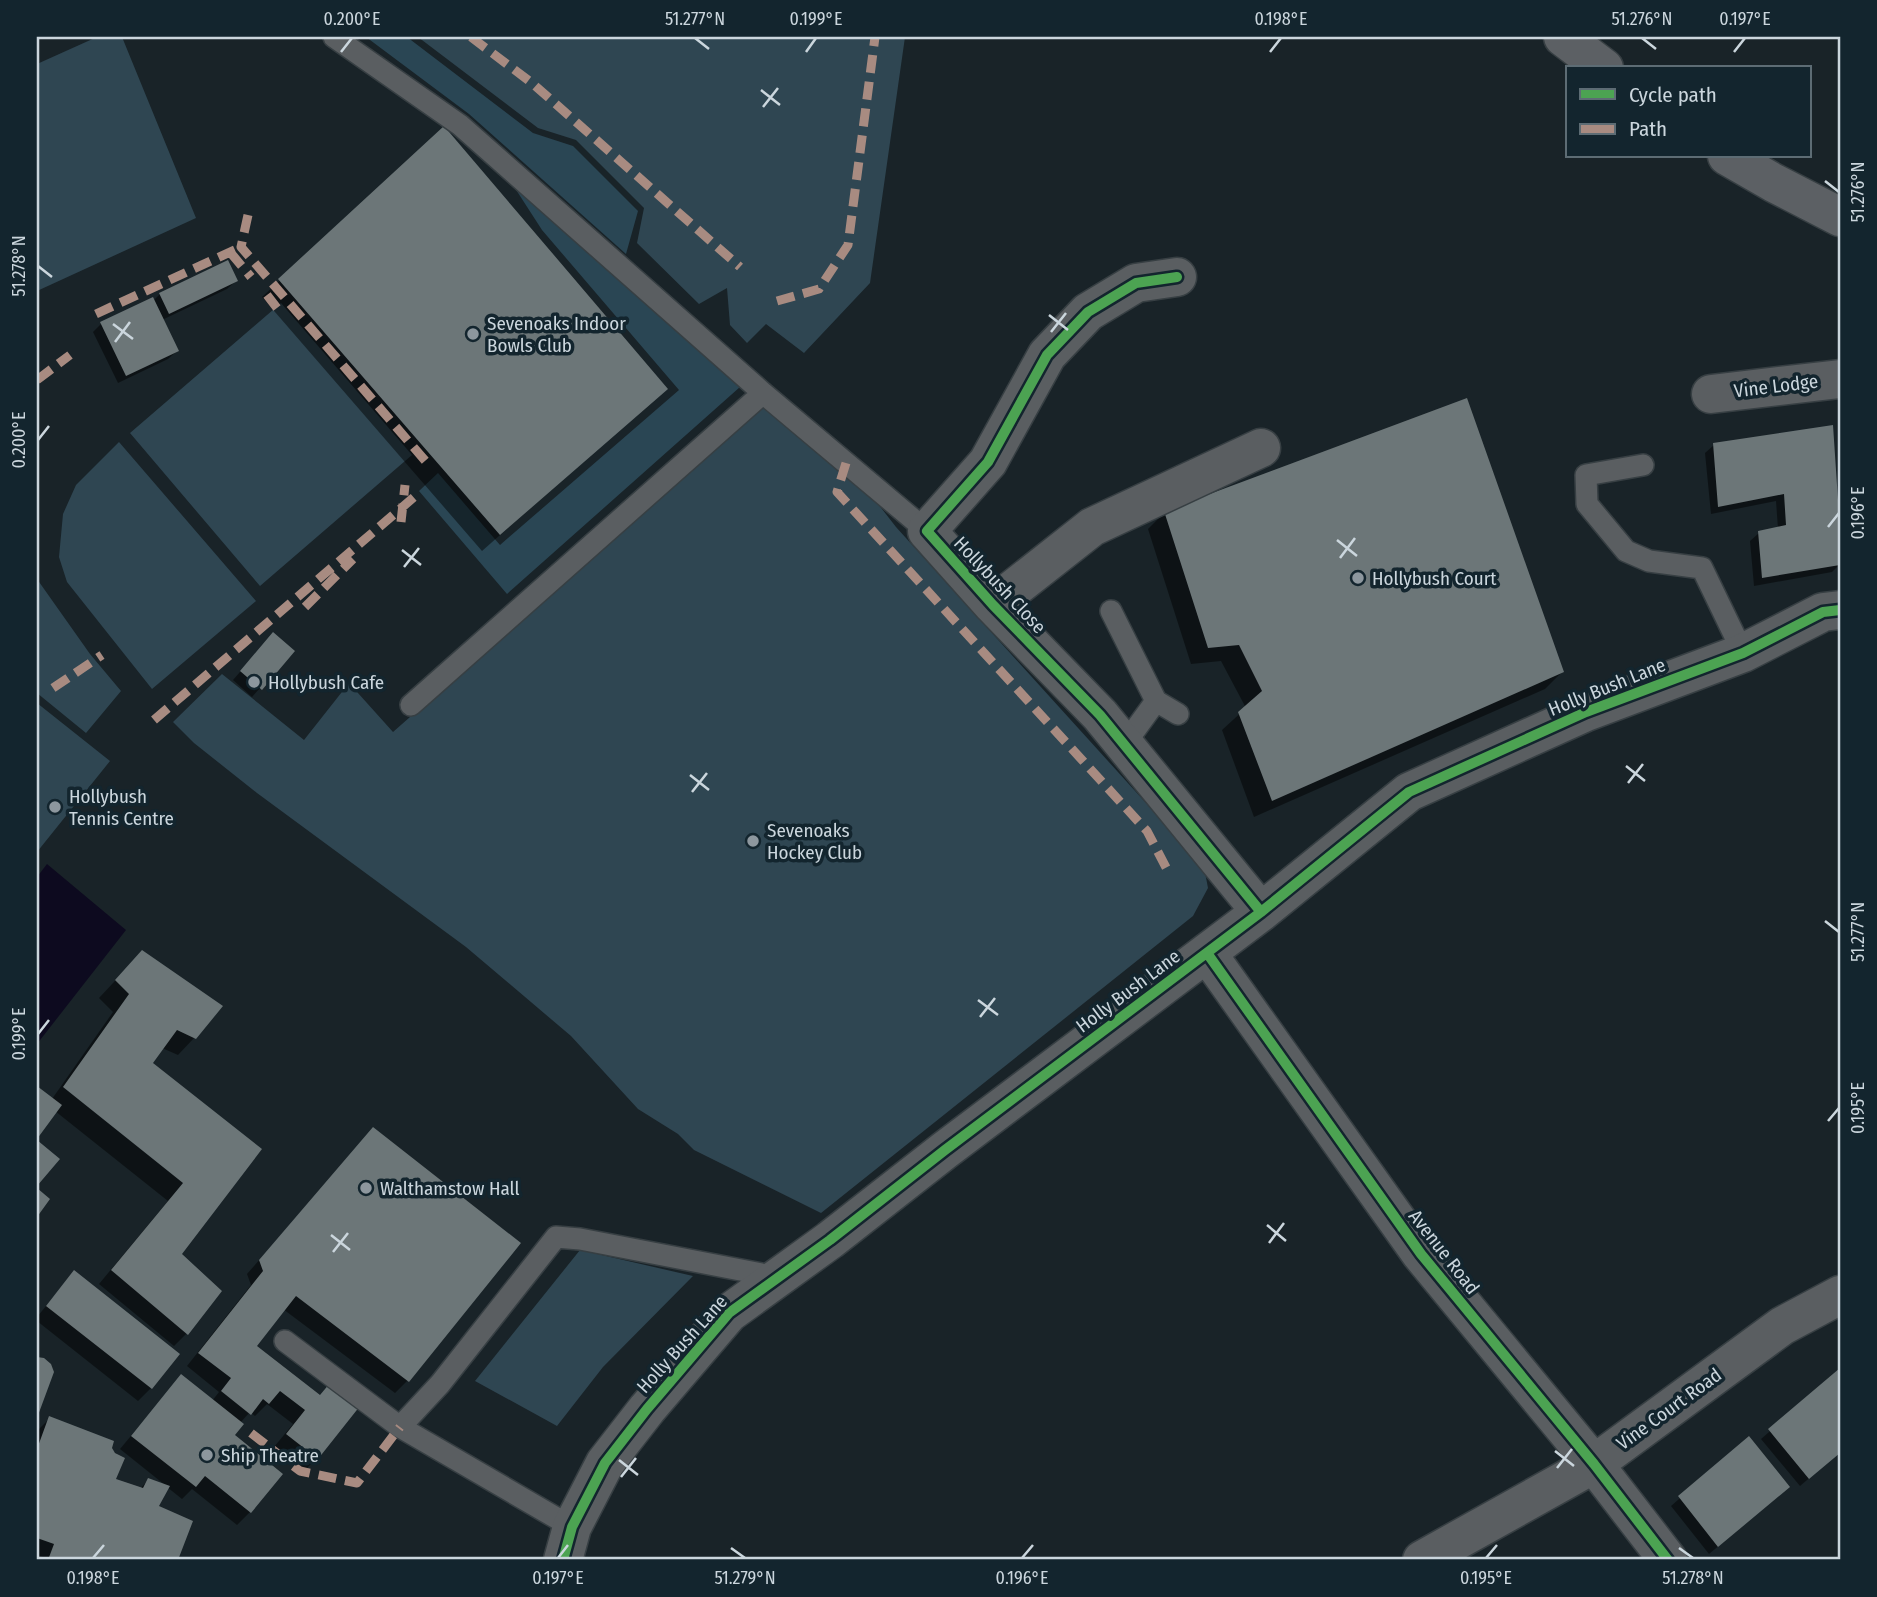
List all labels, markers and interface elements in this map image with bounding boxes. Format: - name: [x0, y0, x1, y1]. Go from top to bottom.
- text: 0.200°E: [324, 8, 380, 30]
- text: 51.277°N: [665, 8, 725, 30]
- text: 0.199°E: [790, 8, 842, 30]
- text: 0.198°E: [1254, 8, 1308, 30]
- text: 51.276°N: [1611, 8, 1673, 30]
- text: 0.197°E: [1719, 8, 1771, 30]
- legend: [1566, 66, 1811, 158]
- text: Cycle path: [1629, 82, 1717, 108]
- text: Path: [1629, 116, 1667, 142]
- text: 51.276°N: [1847, 161, 1869, 223]
- text: 51.278°N: [8, 235, 30, 297]
- place label: Sevenoaks Indoor Bowls Club: [487, 312, 626, 357]
- marker: Sevenoaks Indoor Bowls Club: [465, 326, 481, 342]
- street label: Vine Lodge: [1733, 369, 1819, 403]
- text: 0.200°E: [8, 412, 30, 468]
- text: 0.196°E: [1847, 487, 1869, 539]
- street label: Hollybush Close: [949, 532, 1051, 638]
- place label: Hollybush Court: [1372, 567, 1497, 590]
- marker: Hollybush Court: [1350, 570, 1366, 586]
- street label: Holly Bush Lane: [1545, 653, 1669, 721]
- place label: Hollybush Cafe: [268, 671, 384, 694]
- marker: Hollybush Cafe: [246, 674, 262, 690]
- place label: Hollybush Tennis Centre: [69, 785, 174, 830]
- marker: Hollybush Tennis Centre: [47, 799, 63, 815]
- place label: Sevenoaks Hockey Club: [767, 819, 862, 864]
- marker: Sevenoaks Hockey Club: [745, 833, 761, 849]
- text: 51.277°N: [1847, 902, 1869, 962]
- street label: Holly Bush Lane: [1071, 944, 1185, 1038]
- text: 0.199°E: [8, 1008, 30, 1060]
- text: 0.195°E: [1847, 1082, 1869, 1134]
- place label: Walthamstow Hall: [380, 1177, 520, 1200]
- marker: Walthamstow Hall: [358, 1180, 374, 1196]
- street label: Avenue Road: [1404, 1205, 1484, 1299]
- street label: Holly Bush Lane: [632, 1290, 732, 1398]
- street label: Vine Court Road: [1612, 1363, 1726, 1455]
- place label: Ship Theatre: [221, 1444, 319, 1467]
- marker: Ship Theatre: [199, 1447, 215, 1463]
- text: 0.198°E: [66, 1567, 120, 1589]
- text: 0.197°E: [532, 1567, 584, 1589]
- text: 51.279°N: [714, 1567, 776, 1589]
- text: 0.196°E: [996, 1567, 1048, 1589]
- text: 0.195°E: [1460, 1567, 1512, 1589]
- text: 51.278°N: [1662, 1567, 1724, 1589]

